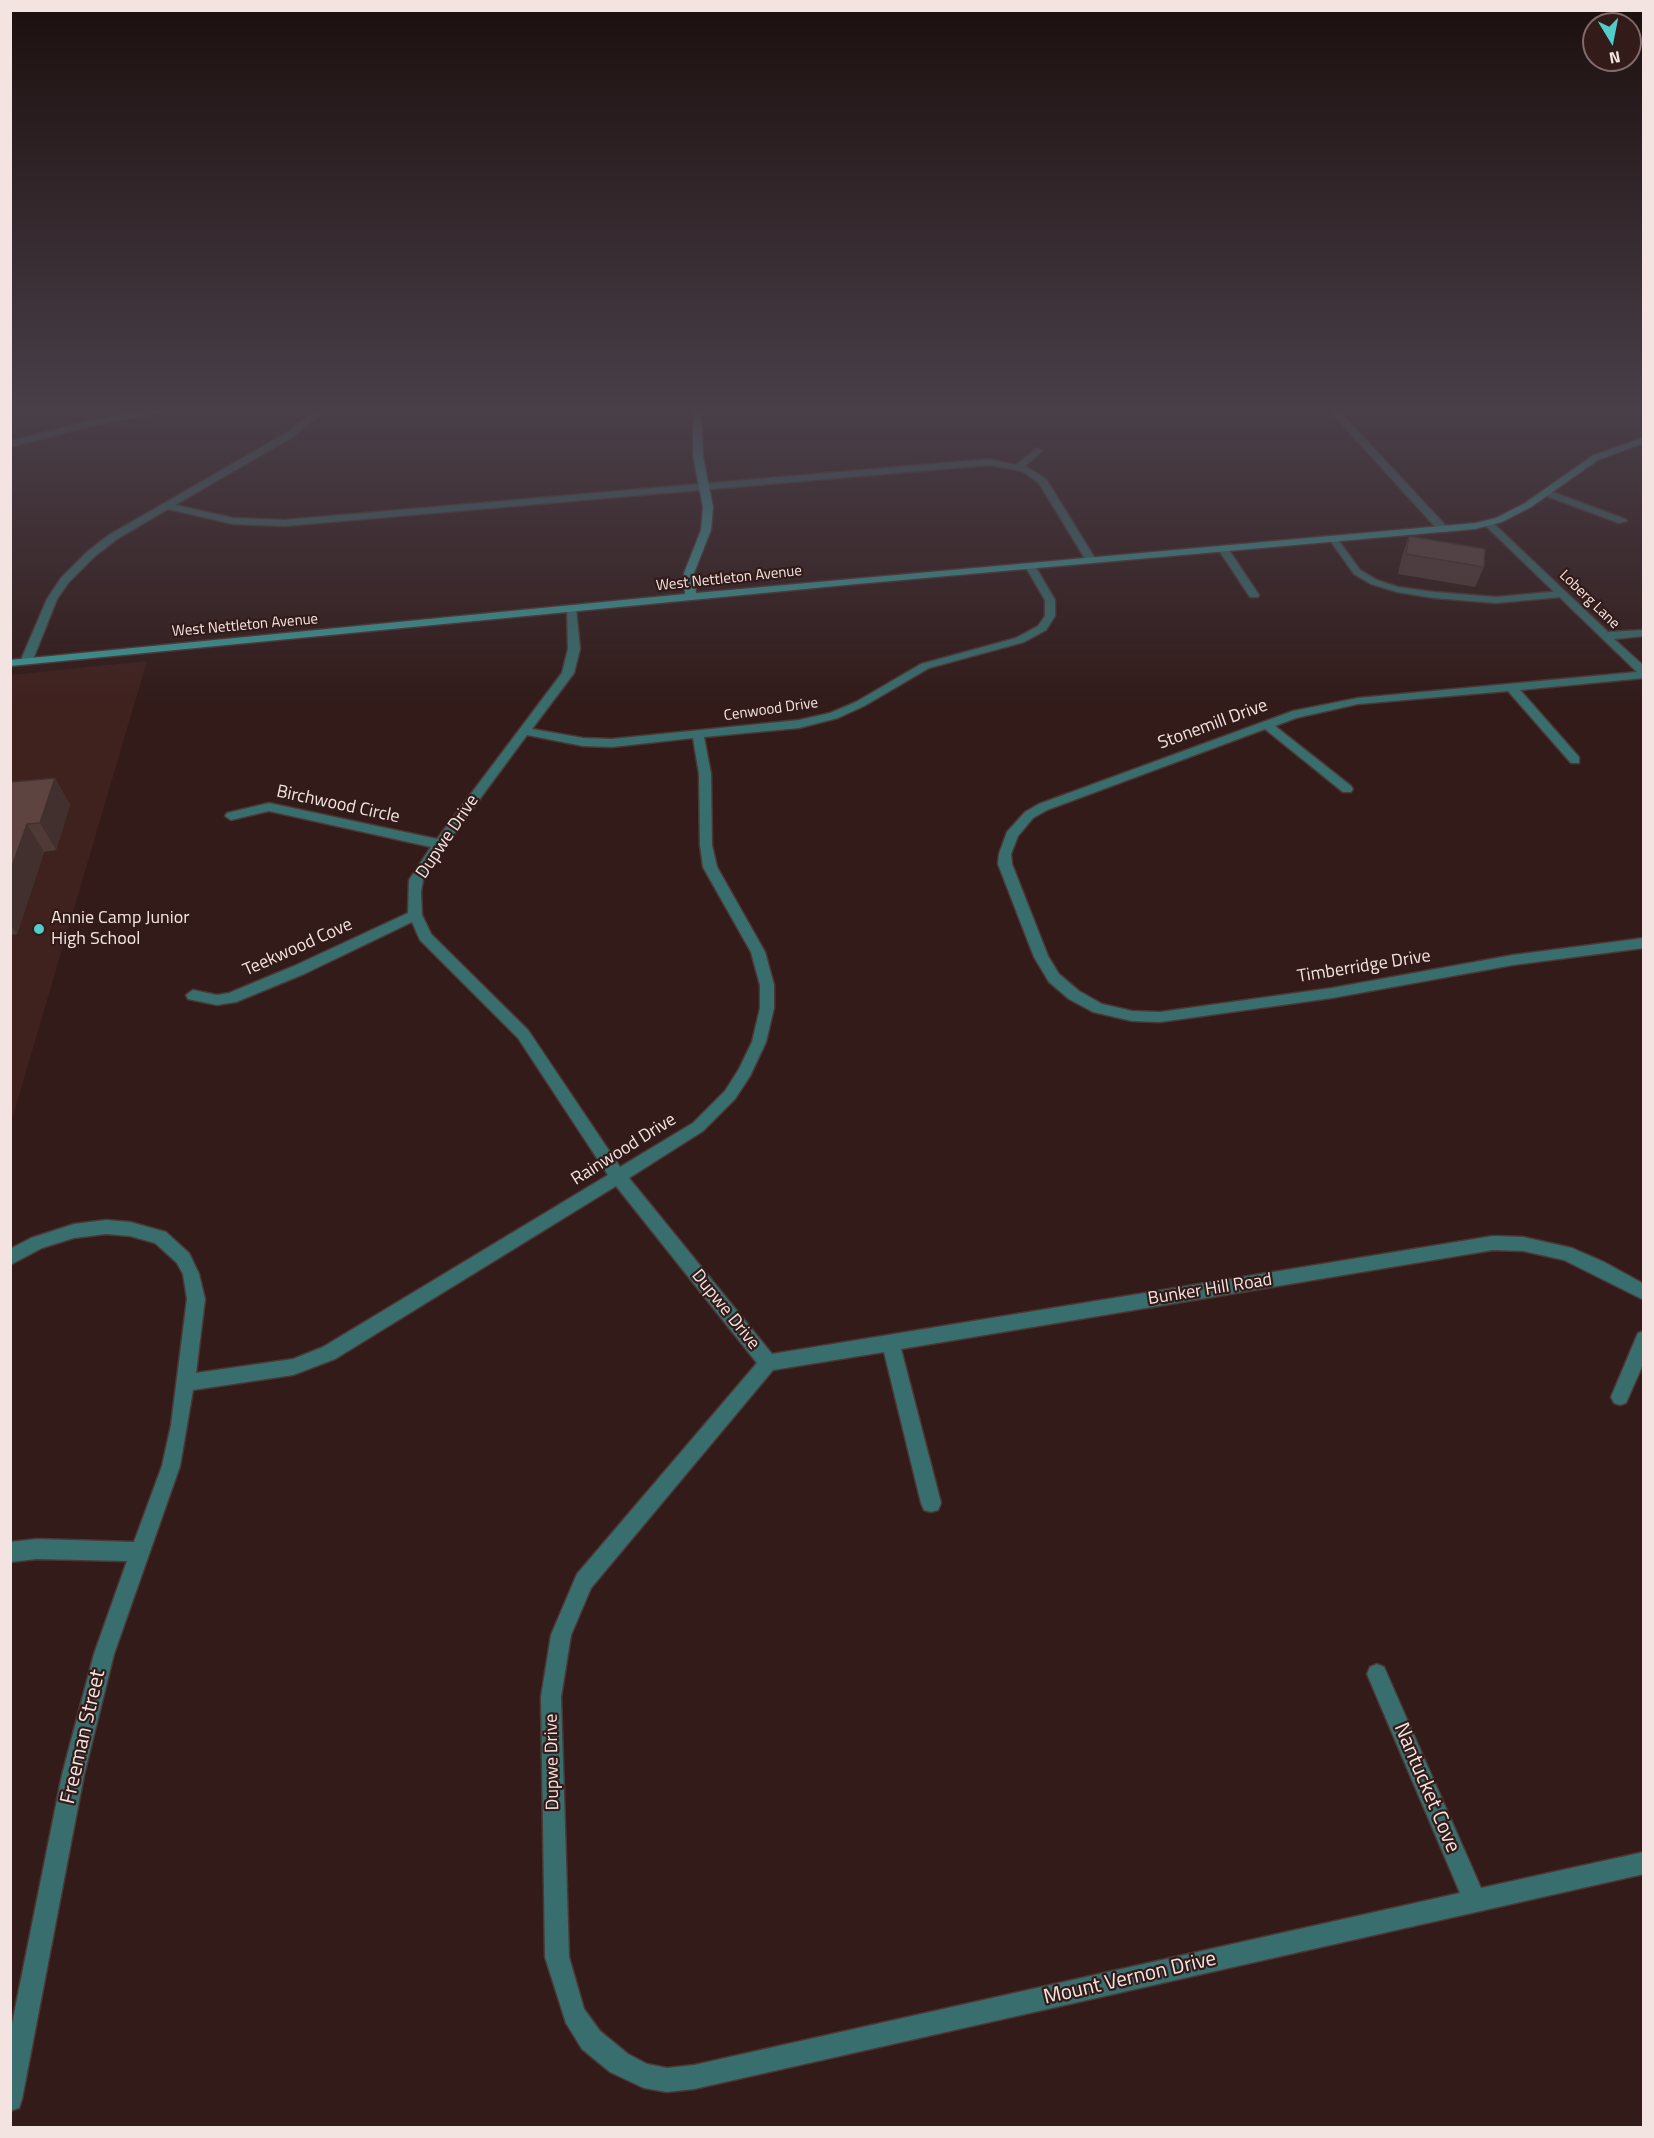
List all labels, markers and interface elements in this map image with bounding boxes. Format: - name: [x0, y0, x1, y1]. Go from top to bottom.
- north arrow: [1582, 12, 1642, 72]
- text: N: [1607, 45, 1622, 71]
- street label: West Nettleton Avenue: [655, 562, 803, 596]
- street label: Loberg Lane: [1555, 567, 1623, 633]
- street label: West Nettleton Avenue: [171, 611, 319, 641]
- street label: Cenwood Drive: [723, 694, 819, 726]
- street label: Stonemill Drive: [1155, 695, 1271, 755]
- street label: Birchwood Circle: [274, 781, 402, 829]
- street label: Dupwe Drive: [412, 791, 484, 883]
- place label: Annie Camp Junior High School: [51, 908, 189, 950]
- street label: Teekwood Cove: [240, 914, 356, 982]
- marker: Annie Camp Junior High School: [32, 922, 46, 936]
- street label: Timberridge Drive: [1296, 946, 1432, 988]
- street label: Rainwood Drive: [568, 1109, 680, 1191]
- street label: Dupwe Drive: [686, 1266, 764, 1354]
- street label: Bunker Hill Road: [1146, 1270, 1274, 1310]
- street label: Freeman Street: [56, 1667, 112, 1807]
- street label: Dupwe Drive: [541, 1714, 565, 1810]
- street label: Nantucket Cove: [1387, 1719, 1465, 1857]
- street label: Mount Vernon Drive: [1041, 1947, 1219, 2011]

